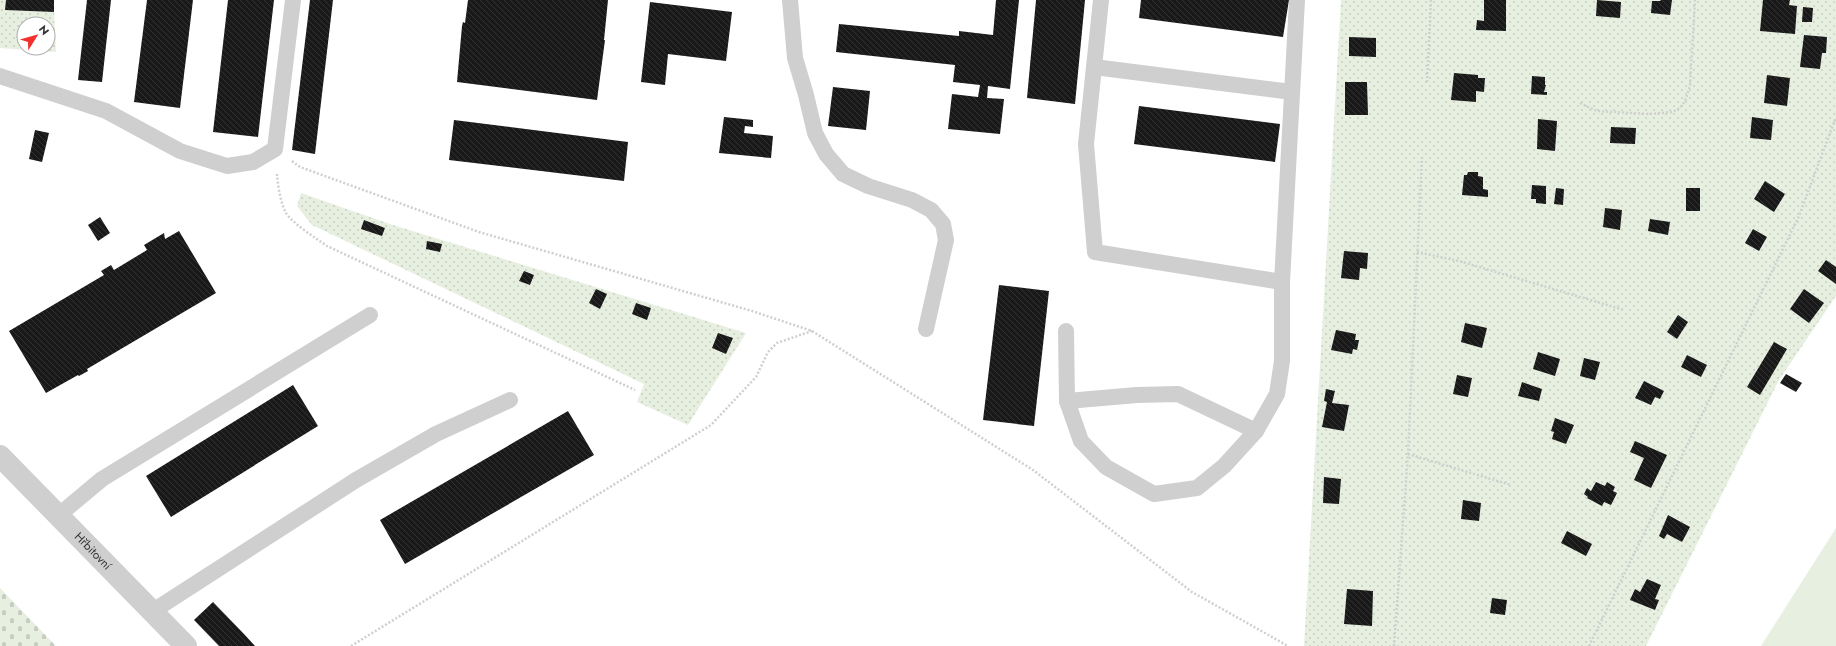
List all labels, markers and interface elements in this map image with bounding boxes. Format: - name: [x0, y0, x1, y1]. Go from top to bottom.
- north arrow: [16, 16, 56, 56]
- text: N: [35, 22, 53, 38]
- street label: Hřbitovní: [70, 528, 116, 575]

